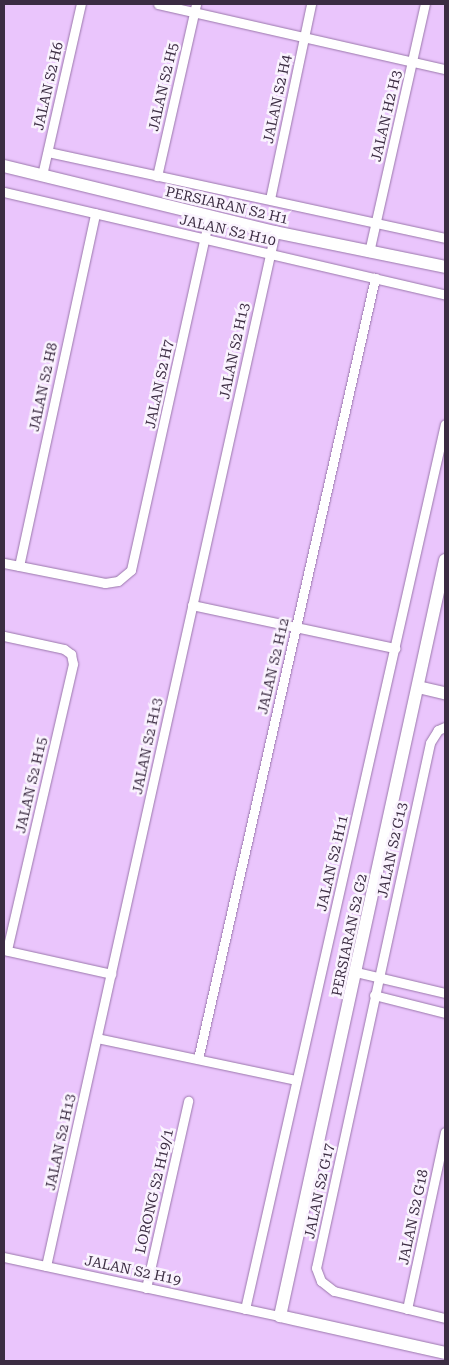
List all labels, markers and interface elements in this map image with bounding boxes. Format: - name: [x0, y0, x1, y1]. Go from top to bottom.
- street label: JALAN S2 H6: [30, 40, 66, 132]
- street label: JALAN S2 H5: [145, 41, 181, 133]
- street label: JALAN S2 H4: [259, 53, 295, 145]
- street label: JALAN H2 H3: [367, 69, 405, 163]
- street label: PERSIARAN S2 H1: [164, 183, 290, 227]
- street label: JALAN S2 H10: [178, 211, 278, 249]
- street label: JALAN S2 H13: [216, 301, 252, 401]
- street label: JALAN S2 H7: [141, 338, 177, 430]
- street label: JALAN S2 H8: [25, 341, 61, 433]
- street label: JALAN S2 H12: [254, 616, 292, 716]
- street label: JALAN S2 H13: [129, 696, 165, 796]
- street label: JALAN S2 H15: [12, 735, 50, 835]
- street label: JALAN S2 G13: [374, 801, 410, 899]
- street label: JALAN S2 H11: [313, 813, 351, 913]
- street label: PERSIARAN S2 G2: [328, 872, 370, 998]
- street label: JALAN S2 H13: [42, 1092, 78, 1192]
- street label: LORONG S2 H19/1: [131, 1127, 177, 1255]
- street label: JALAN S2 G17: [301, 1142, 337, 1240]
- street label: JALAN S2 G18: [395, 1168, 431, 1266]
- street label: JALAN S2 H19: [83, 1252, 183, 1288]

